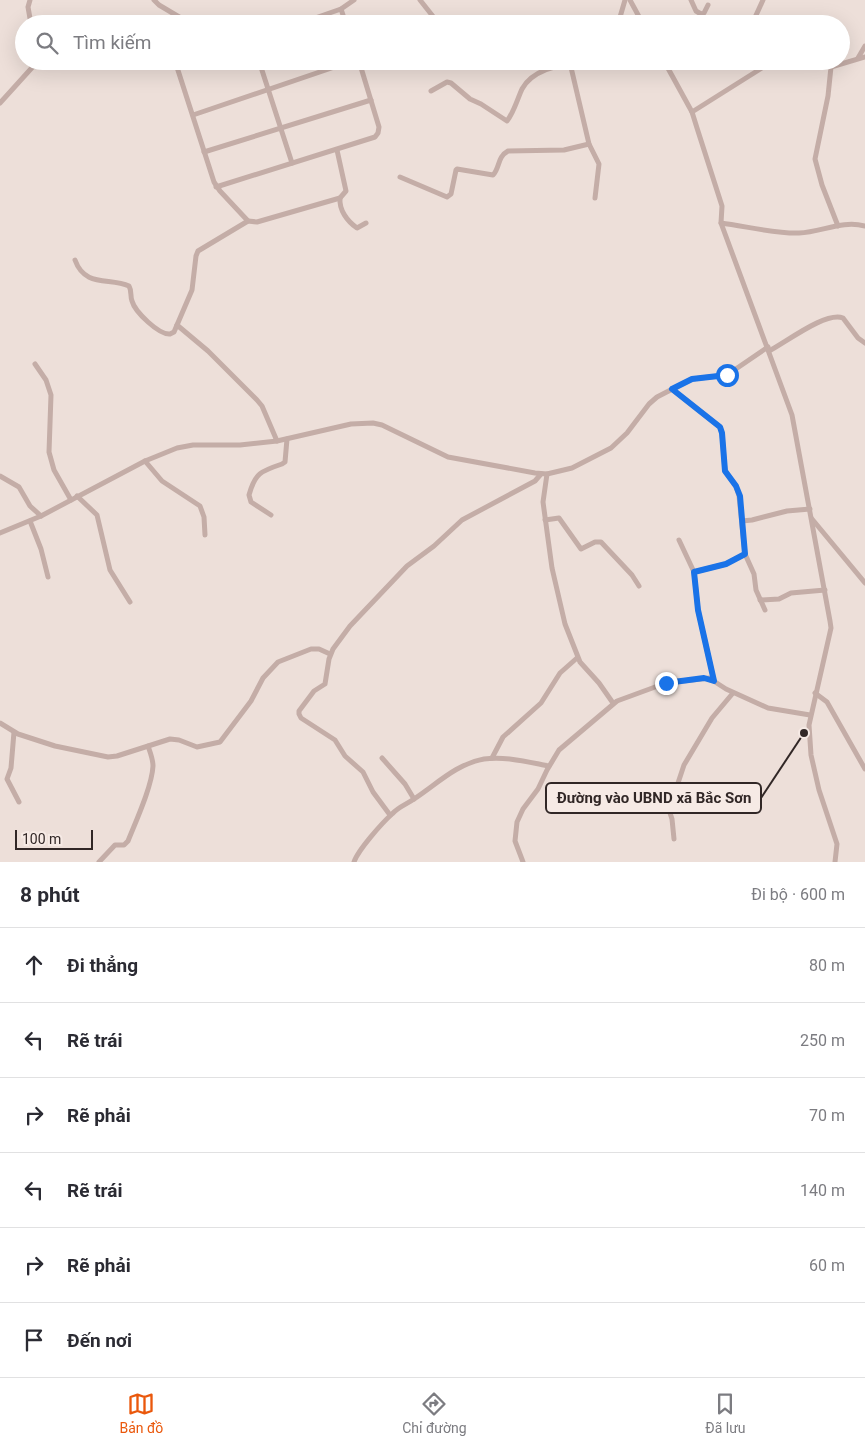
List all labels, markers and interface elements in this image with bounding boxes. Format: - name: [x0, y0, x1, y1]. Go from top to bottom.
- search box: [15, 15, 850, 70]
- icon: search: [33, 29, 61, 57]
- text: Tìm kiếm: [73, 31, 151, 54]
- route start: [716, 364, 739, 387]
- route end: [655, 672, 678, 695]
- callout: Đường vào UBND xã Bắc Sơn: [546, 783, 761, 813]
- text: Đường vào UBND xã Bắc Sơn: [557, 789, 751, 807]
- scale bar: [15, 827, 92, 850]
- text: 100 m: [22, 831, 61, 847]
- text: 8 phút: [20, 883, 80, 907]
- text: Đi bộ · 600 m: [751, 885, 845, 904]
- icon: ahead: [20, 951, 48, 979]
- text: Đi thẳng: [67, 954, 138, 977]
- text: 80 m: [809, 956, 845, 975]
- icon: left: [20, 1026, 48, 1054]
- text: Rẽ trái: [67, 1029, 122, 1052]
- text: 250 m: [800, 1031, 845, 1050]
- icon: right: [20, 1101, 48, 1129]
- text: Rẽ phải: [67, 1104, 131, 1127]
- text: 70 m: [809, 1106, 845, 1125]
- icon: left: [20, 1176, 48, 1204]
- text: Rẽ trái: [67, 1179, 122, 1202]
- text: 140 m: [800, 1181, 845, 1200]
- icon: right: [20, 1251, 48, 1279]
- text: Rẽ phải: [67, 1254, 131, 1277]
- text: 60 m: [809, 1256, 845, 1275]
- icon: arrive: [20, 1326, 48, 1354]
- text: Đến nơi: [67, 1329, 132, 1352]
- tab: Bản đồ: [119, 1390, 163, 1436]
- tab: Chỉ đường: [402, 1390, 467, 1436]
- tab: Đã lưu: [705, 1390, 746, 1436]

